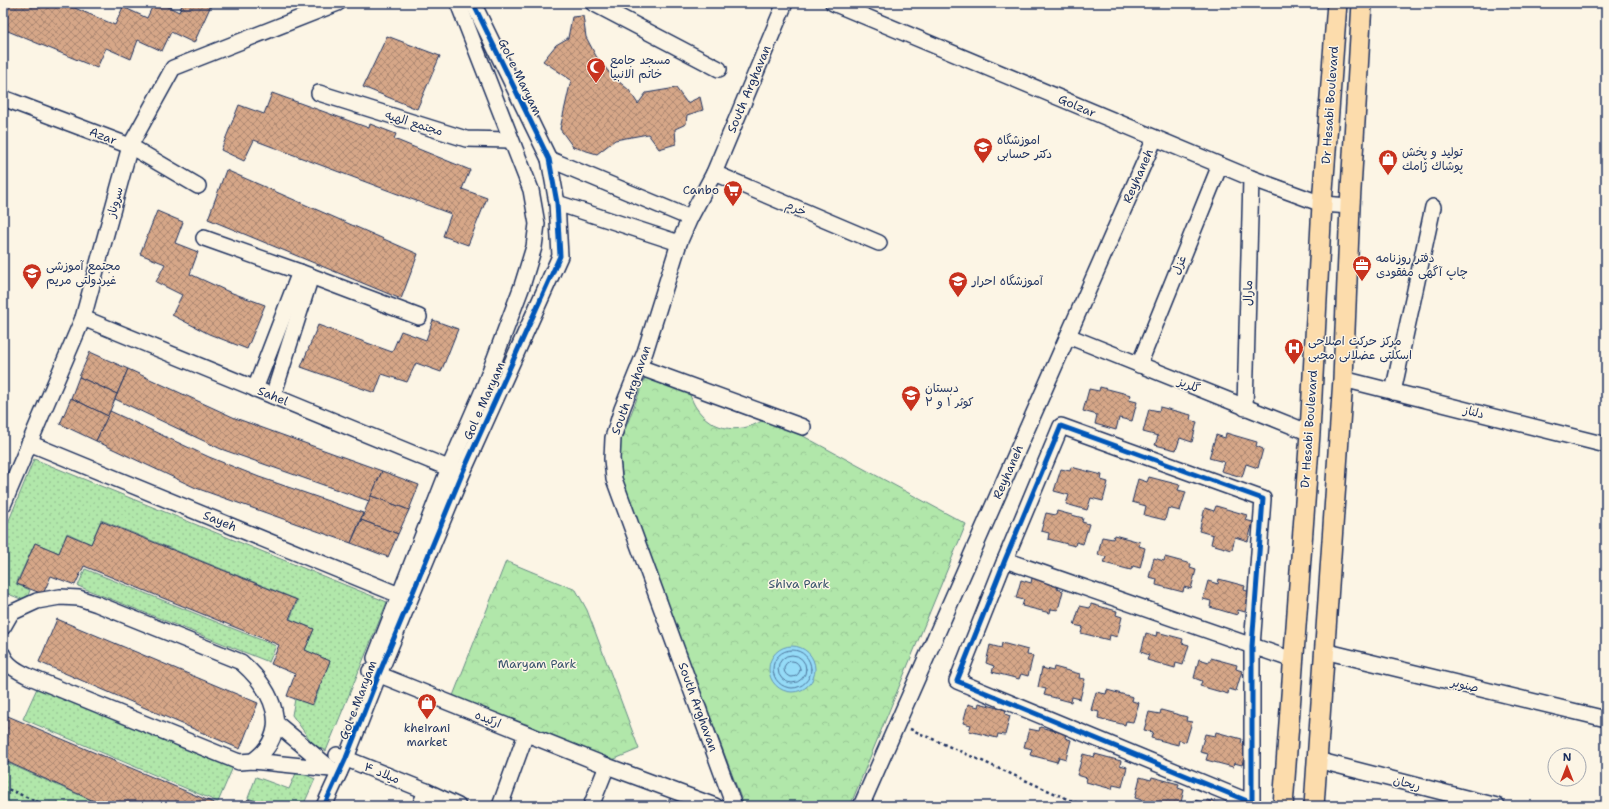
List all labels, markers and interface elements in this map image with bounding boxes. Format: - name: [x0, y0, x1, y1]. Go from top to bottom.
- street label: Gol e Maryam: [494, 36, 546, 118]
- street label: South Arghavan: [723, 43, 775, 135]
- street label: Dr Hesabi Boulevard: [1318, 45, 1342, 165]
- place label: مسجد جامع خاتم الانبیا: [610, 52, 670, 83]
- mosque icon: مسجد جامع خاتم الانبیا: [585, 56, 607, 84]
- street label: Golzar: [1056, 91, 1099, 121]
- street label: مجتمع الهیه: [383, 107, 445, 140]
- street label: Azar: [87, 123, 119, 149]
- place label: اموزشگاه دکتر حسابی: [997, 132, 1052, 162]
- school or university icon: اموزشگاه دکتر حسابی: [972, 136, 994, 164]
- place label: توليد و پخش پوشاك ژامك: [1402, 144, 1463, 174]
- street label: Reyhaneh: [1119, 146, 1157, 206]
- shop icon: توليد و پخش پوشاك ژامك: [1377, 148, 1399, 176]
- supermarket icon: Canbo: [722, 179, 744, 207]
- place label: Canbo: [683, 182, 719, 198]
- street label: سروناز: [103, 185, 127, 220]
- street label: خرم: [783, 196, 809, 220]
- place label: دفتر روزنامه چاپ آگهی مفقودی: [1376, 250, 1468, 280]
- street label: غزل: [1168, 253, 1190, 277]
- office icon: دفتر روزنامه چاپ آگهی مفقودی: [1351, 254, 1373, 282]
- place label: مجتمع آموزشی غیردولتی مریم: [46, 258, 120, 289]
- school or university icon: مجتمع آموزشی غیردولتی مریم: [21, 262, 43, 290]
- school or university icon: آموزشگاه احرار: [947, 270, 969, 298]
- place label: آموزشگاه احرار: [971, 273, 1044, 289]
- street label: مارال: [1240, 280, 1256, 306]
- place label: مرکز حرکت اصلاحی اسکلتی عضلانی محبی: [1308, 333, 1412, 363]
- hospital icon: مرکز حرکت اصلاحی اسکلتی عضلانی محبی: [1283, 337, 1305, 365]
- street label: South Arghavan: [607, 343, 655, 437]
- street label: Gol e Maryam: [460, 360, 508, 442]
- street label: Dr Hesabi Boulevard: [1297, 369, 1321, 489]
- street label: گلریز: [1175, 373, 1202, 397]
- place label: دبستان کوثر ۱ و ۲: [925, 380, 974, 410]
- street label: Sahel: [255, 383, 291, 409]
- school or university icon: دبستان کوثر ۱ و ۲: [900, 384, 922, 412]
- street label: دلناز: [1461, 401, 1486, 422]
- street label: Reyhaneh: [989, 442, 1027, 502]
- street label: Sayeh: [201, 507, 239, 535]
- park label: Shiva Park: [769, 576, 829, 592]
- park label: Maryam Park: [498, 656, 576, 672]
- street label: Gol e Maryam: [336, 658, 380, 742]
- street label: South Arghavan: [674, 660, 722, 754]
- street label: صنوبر: [1449, 674, 1480, 696]
- shop icon: kheirani market: [416, 692, 438, 720]
- street label: ارکیده: [473, 707, 504, 731]
- place label: kheirani market: [404, 720, 450, 750]
- north arrow: [1547, 747, 1587, 787]
- text: N: [1563, 750, 1572, 765]
- street label: میلاد ۴: [362, 759, 402, 787]
- street label: ریحان: [1392, 772, 1422, 794]

